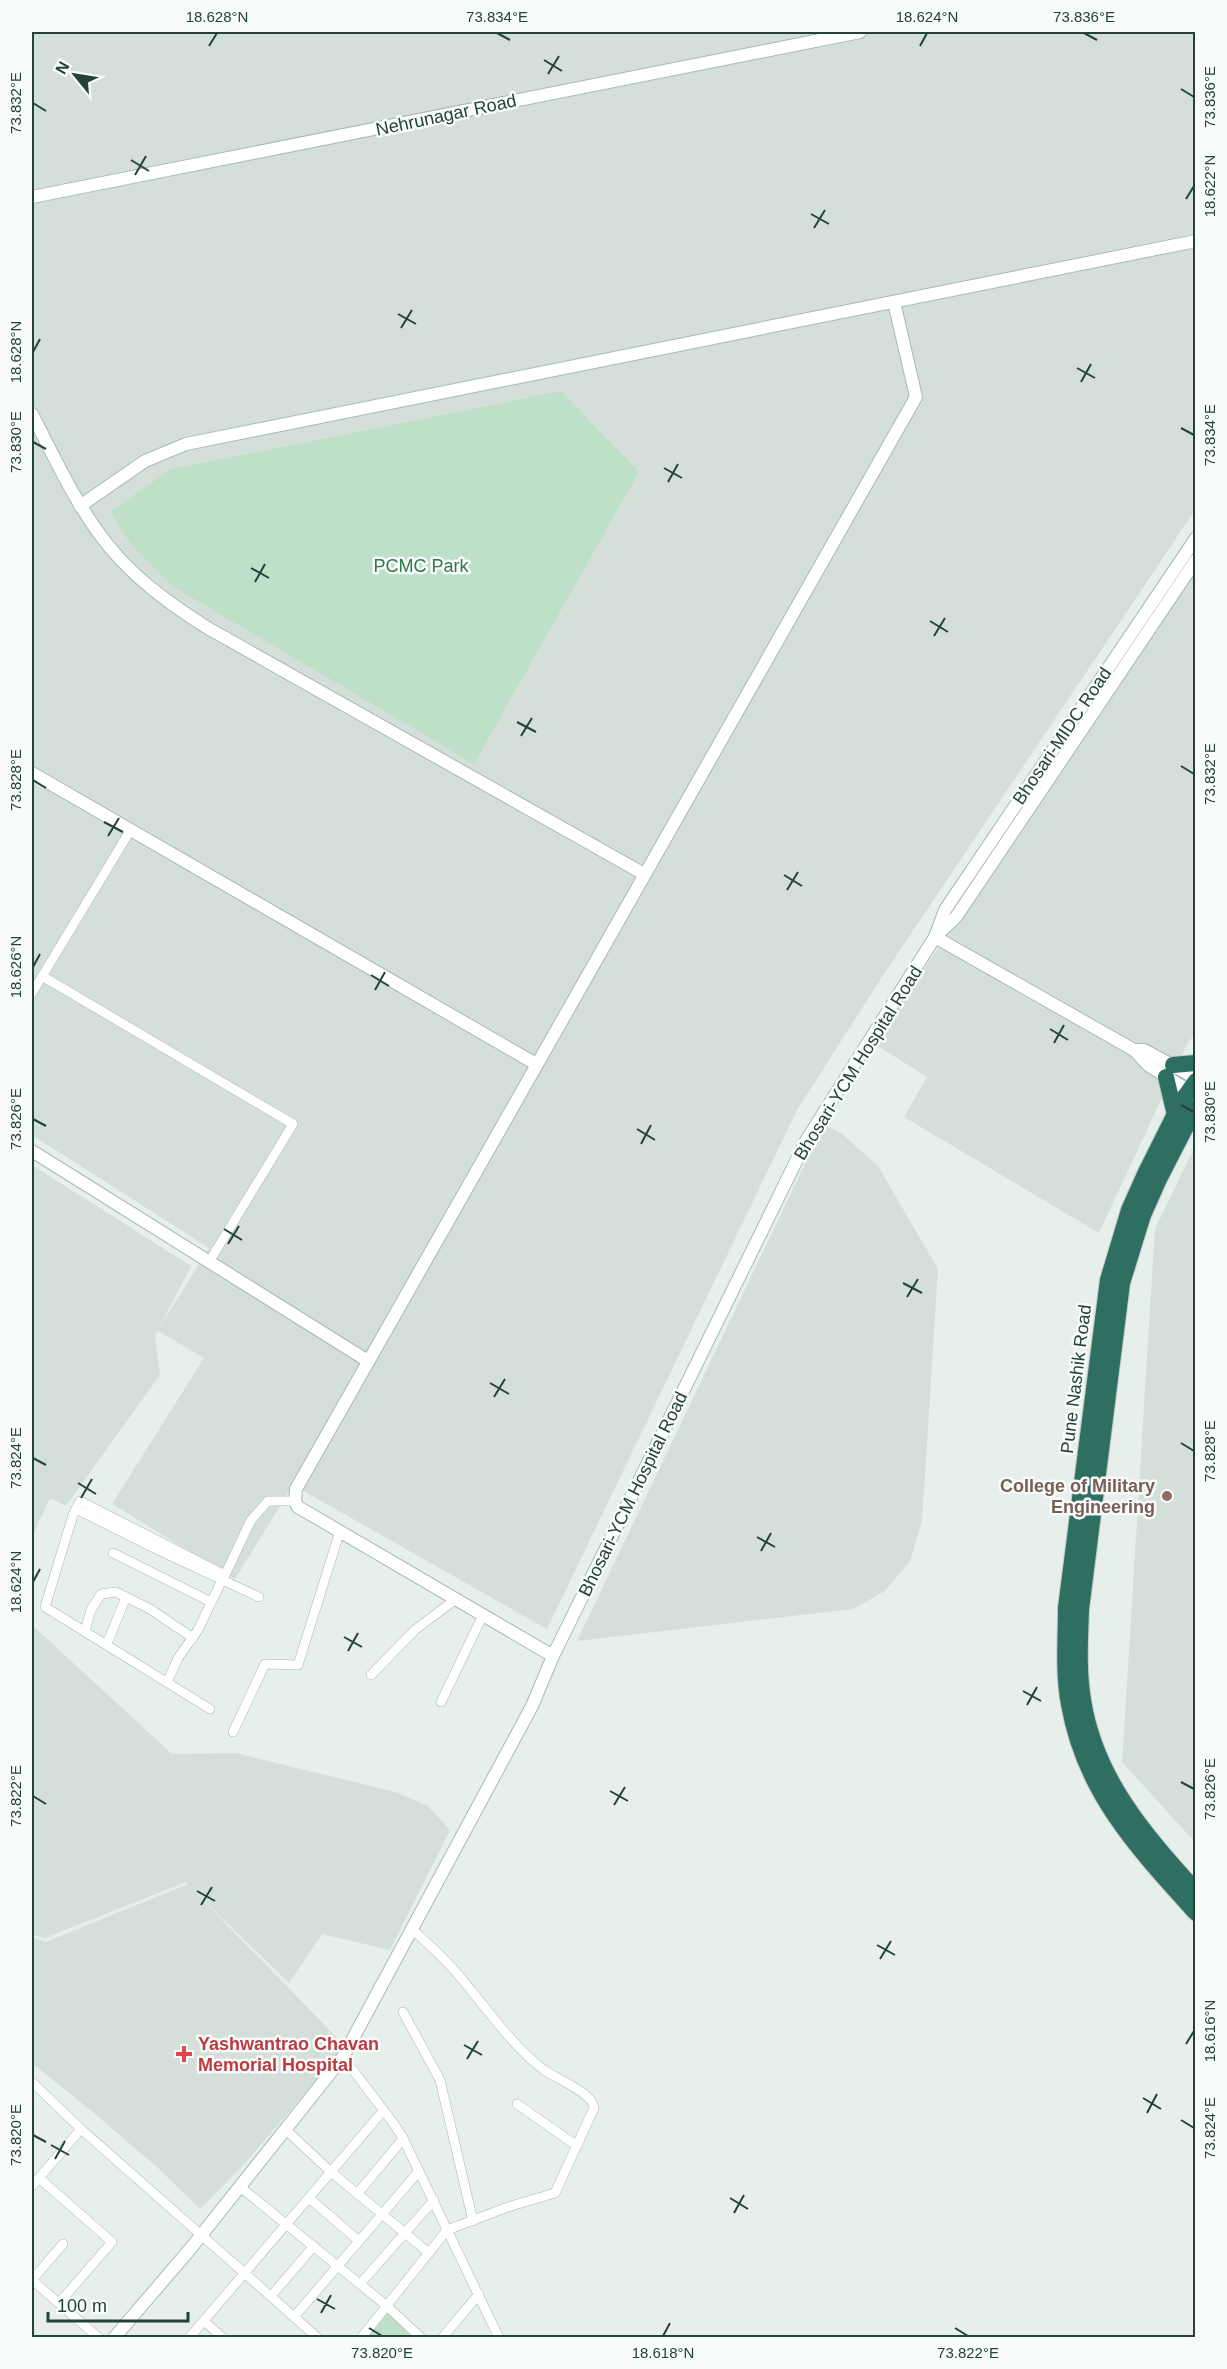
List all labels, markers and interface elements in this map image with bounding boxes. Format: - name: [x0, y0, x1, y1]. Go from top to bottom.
- text: 18.628°N: [186, 8, 248, 25]
- text: 73.834°E: [466, 8, 528, 25]
- text: 18.624°N: [896, 8, 958, 25]
- text: 73.836°E: [1053, 8, 1115, 25]
- north arrow: [45, 45, 105, 105]
- text: N: [52, 58, 73, 77]
- text: 73.836°E: [1201, 66, 1218, 128]
- text: 73.832°E: [7, 72, 24, 134]
- street label: Nehrunagar Road: [374, 90, 518, 140]
- text: 18.622°N: [1201, 155, 1218, 217]
- text: 18.628°N: [7, 321, 24, 383]
- text: 73.834°E: [1201, 404, 1218, 466]
- text: 73.830°E: [7, 411, 24, 473]
- park label: PCMC Park: [373, 556, 470, 576]
- street label: Bhosari-MIDC Road: [1009, 664, 1115, 808]
- text: 73.832°E: [1201, 743, 1218, 805]
- text: 73.828°E: [7, 749, 24, 811]
- text: 18.626°N: [7, 936, 24, 998]
- street label: Bhosari-YCM Hospital Road: [790, 962, 926, 1164]
- text: 73.830°E: [1201, 1081, 1218, 1143]
- text: 73.826°E: [7, 1088, 24, 1150]
- street label: Pune Nashik Road: [1057, 1303, 1095, 1455]
- street label: Bhosari-YCM Hospital Road: [575, 1388, 691, 1600]
- text: 73.828°E: [1201, 1420, 1218, 1482]
- text: 73.824°E: [7, 1427, 24, 1489]
- place label: College of Military Engineering: [1000, 1476, 1155, 1517]
- marker: College of Military Engineering: [1160, 1489, 1174, 1503]
- text: 18.624°N: [7, 1551, 24, 1613]
- text: 73.826°E: [1201, 1758, 1218, 1820]
- text: 73.822°E: [7, 1765, 24, 1827]
- text: 18.616°N: [1201, 2000, 1218, 2062]
- place label: Yashwantrao Chavan Memorial Hospital: [198, 2034, 379, 2075]
- marker: Yashwantrao Chavan Memorial Hospital: [175, 2045, 193, 2063]
- text: 73.824°E: [1201, 2097, 1218, 2159]
- text: 73.820°E: [7, 2104, 24, 2166]
- scale bar: [48, 2285, 188, 2323]
- text: 100 m: [57, 2296, 107, 2316]
- text: 73.820°E: [351, 2344, 413, 2361]
- text: 18.618°N: [632, 2344, 694, 2361]
- text: 73.822°E: [937, 2344, 999, 2361]

